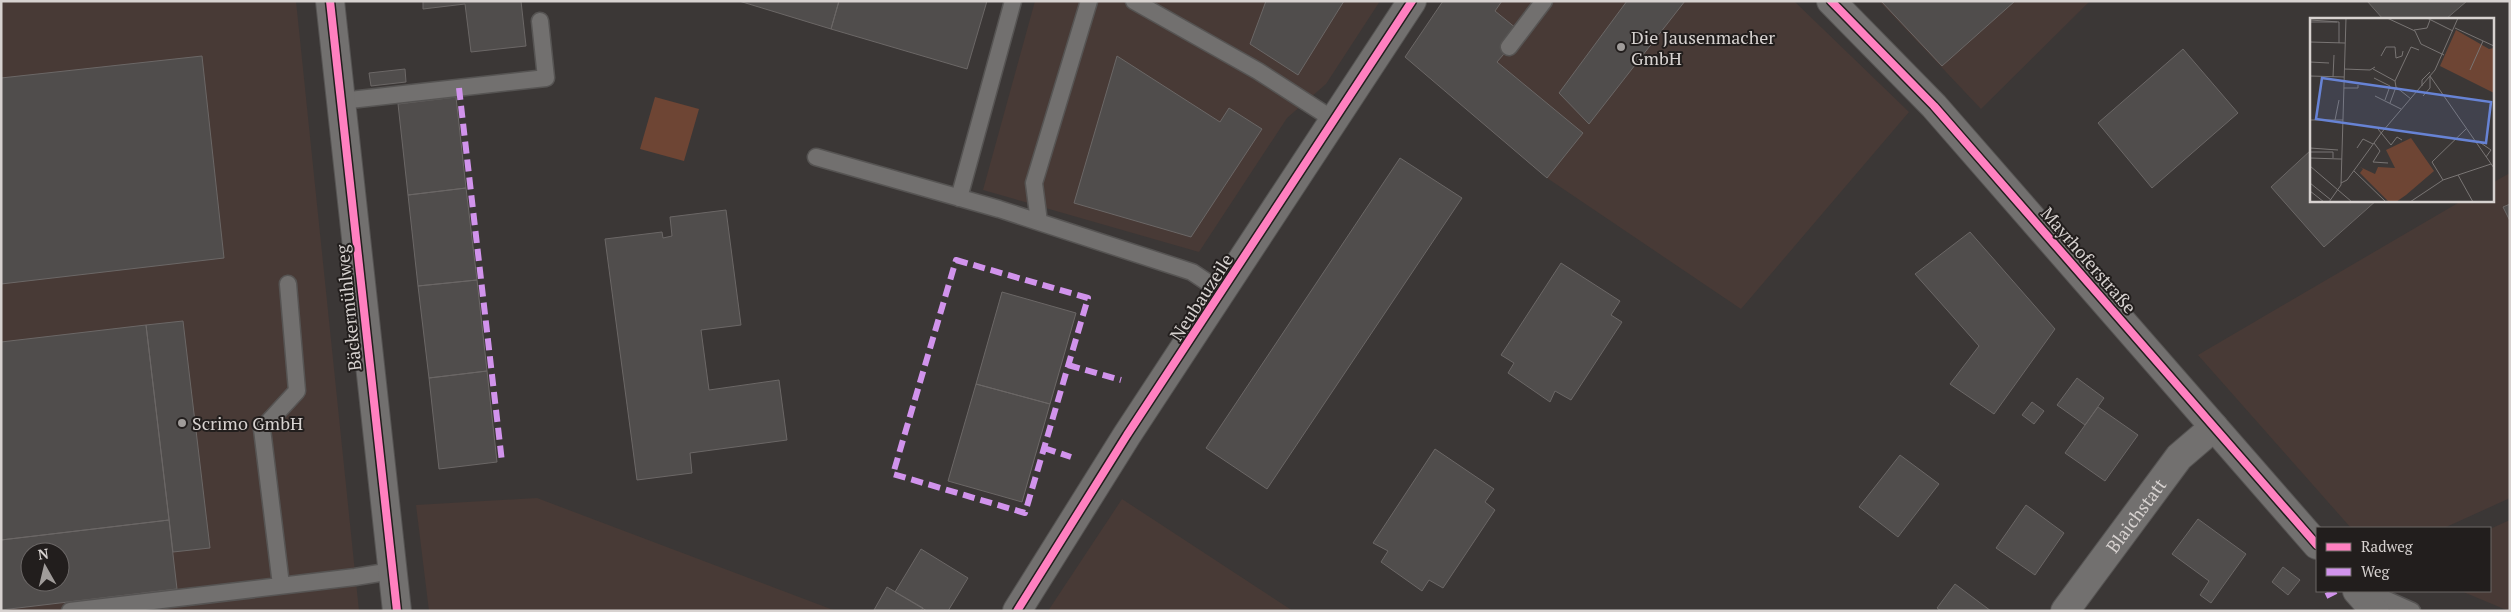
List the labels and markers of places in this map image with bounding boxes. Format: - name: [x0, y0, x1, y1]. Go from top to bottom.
- place label: Die Jausenmacher GmbH: [1631, 25, 1775, 70]
- marker: Die Jausenmacher GmbH: [1615, 41, 1627, 53]
- place label: Scrimo GmbH: [192, 411, 303, 435]
- marker: Scrimo GmbH: [176, 417, 188, 429]

